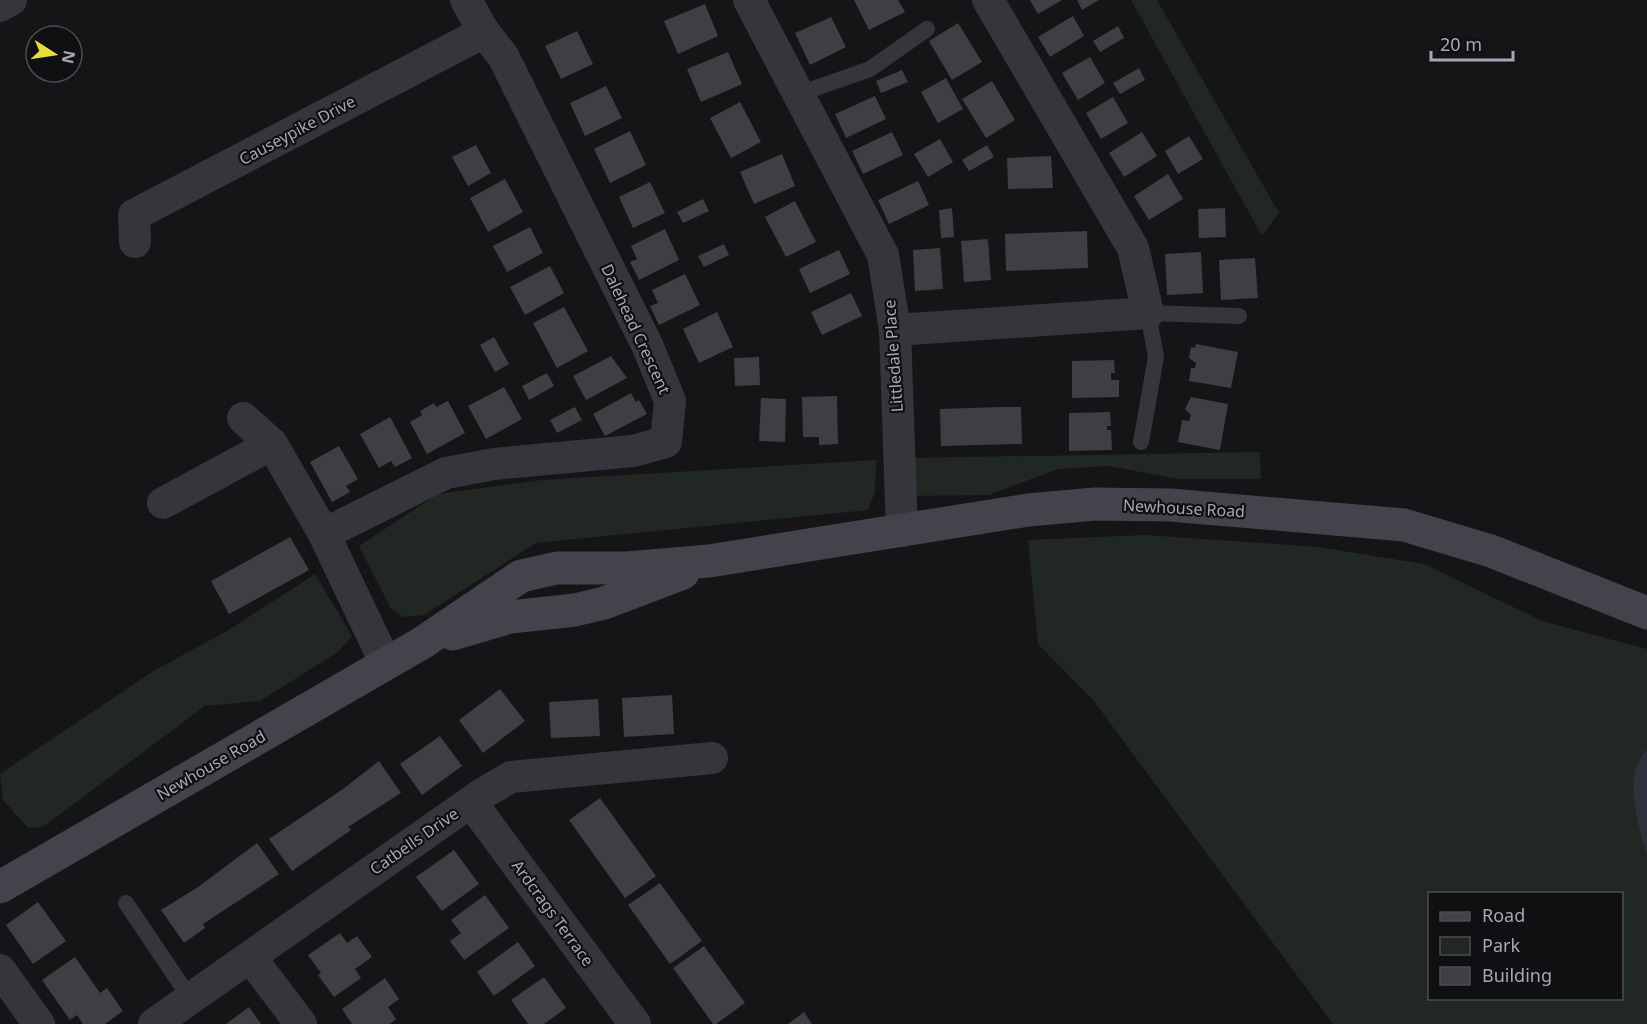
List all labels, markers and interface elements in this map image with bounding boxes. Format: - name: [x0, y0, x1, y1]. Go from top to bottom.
- north arrow: [24, 24, 84, 84]
- scale bar: [1431, 24, 1514, 62]
- text: 20 m: [1440, 32, 1482, 56]
- text: N: [57, 48, 81, 66]
- street label: Causeypike Drive: [235, 90, 359, 170]
- street label: Dalehead Crescent: [596, 260, 676, 398]
- street label: Littledale Place: [878, 299, 908, 413]
- street label: Newhouse Road: [1122, 494, 1246, 522]
- street label: Newhouse Road: [153, 725, 269, 805]
- street label: Catbells Drive: [365, 802, 463, 880]
- street label: Ardcrags Terrace: [507, 855, 599, 971]
- legend: [1428, 892, 1623, 1000]
- text: Road: [1482, 903, 1525, 927]
- text: Park: [1482, 933, 1520, 957]
- text: Building: [1482, 963, 1552, 987]

